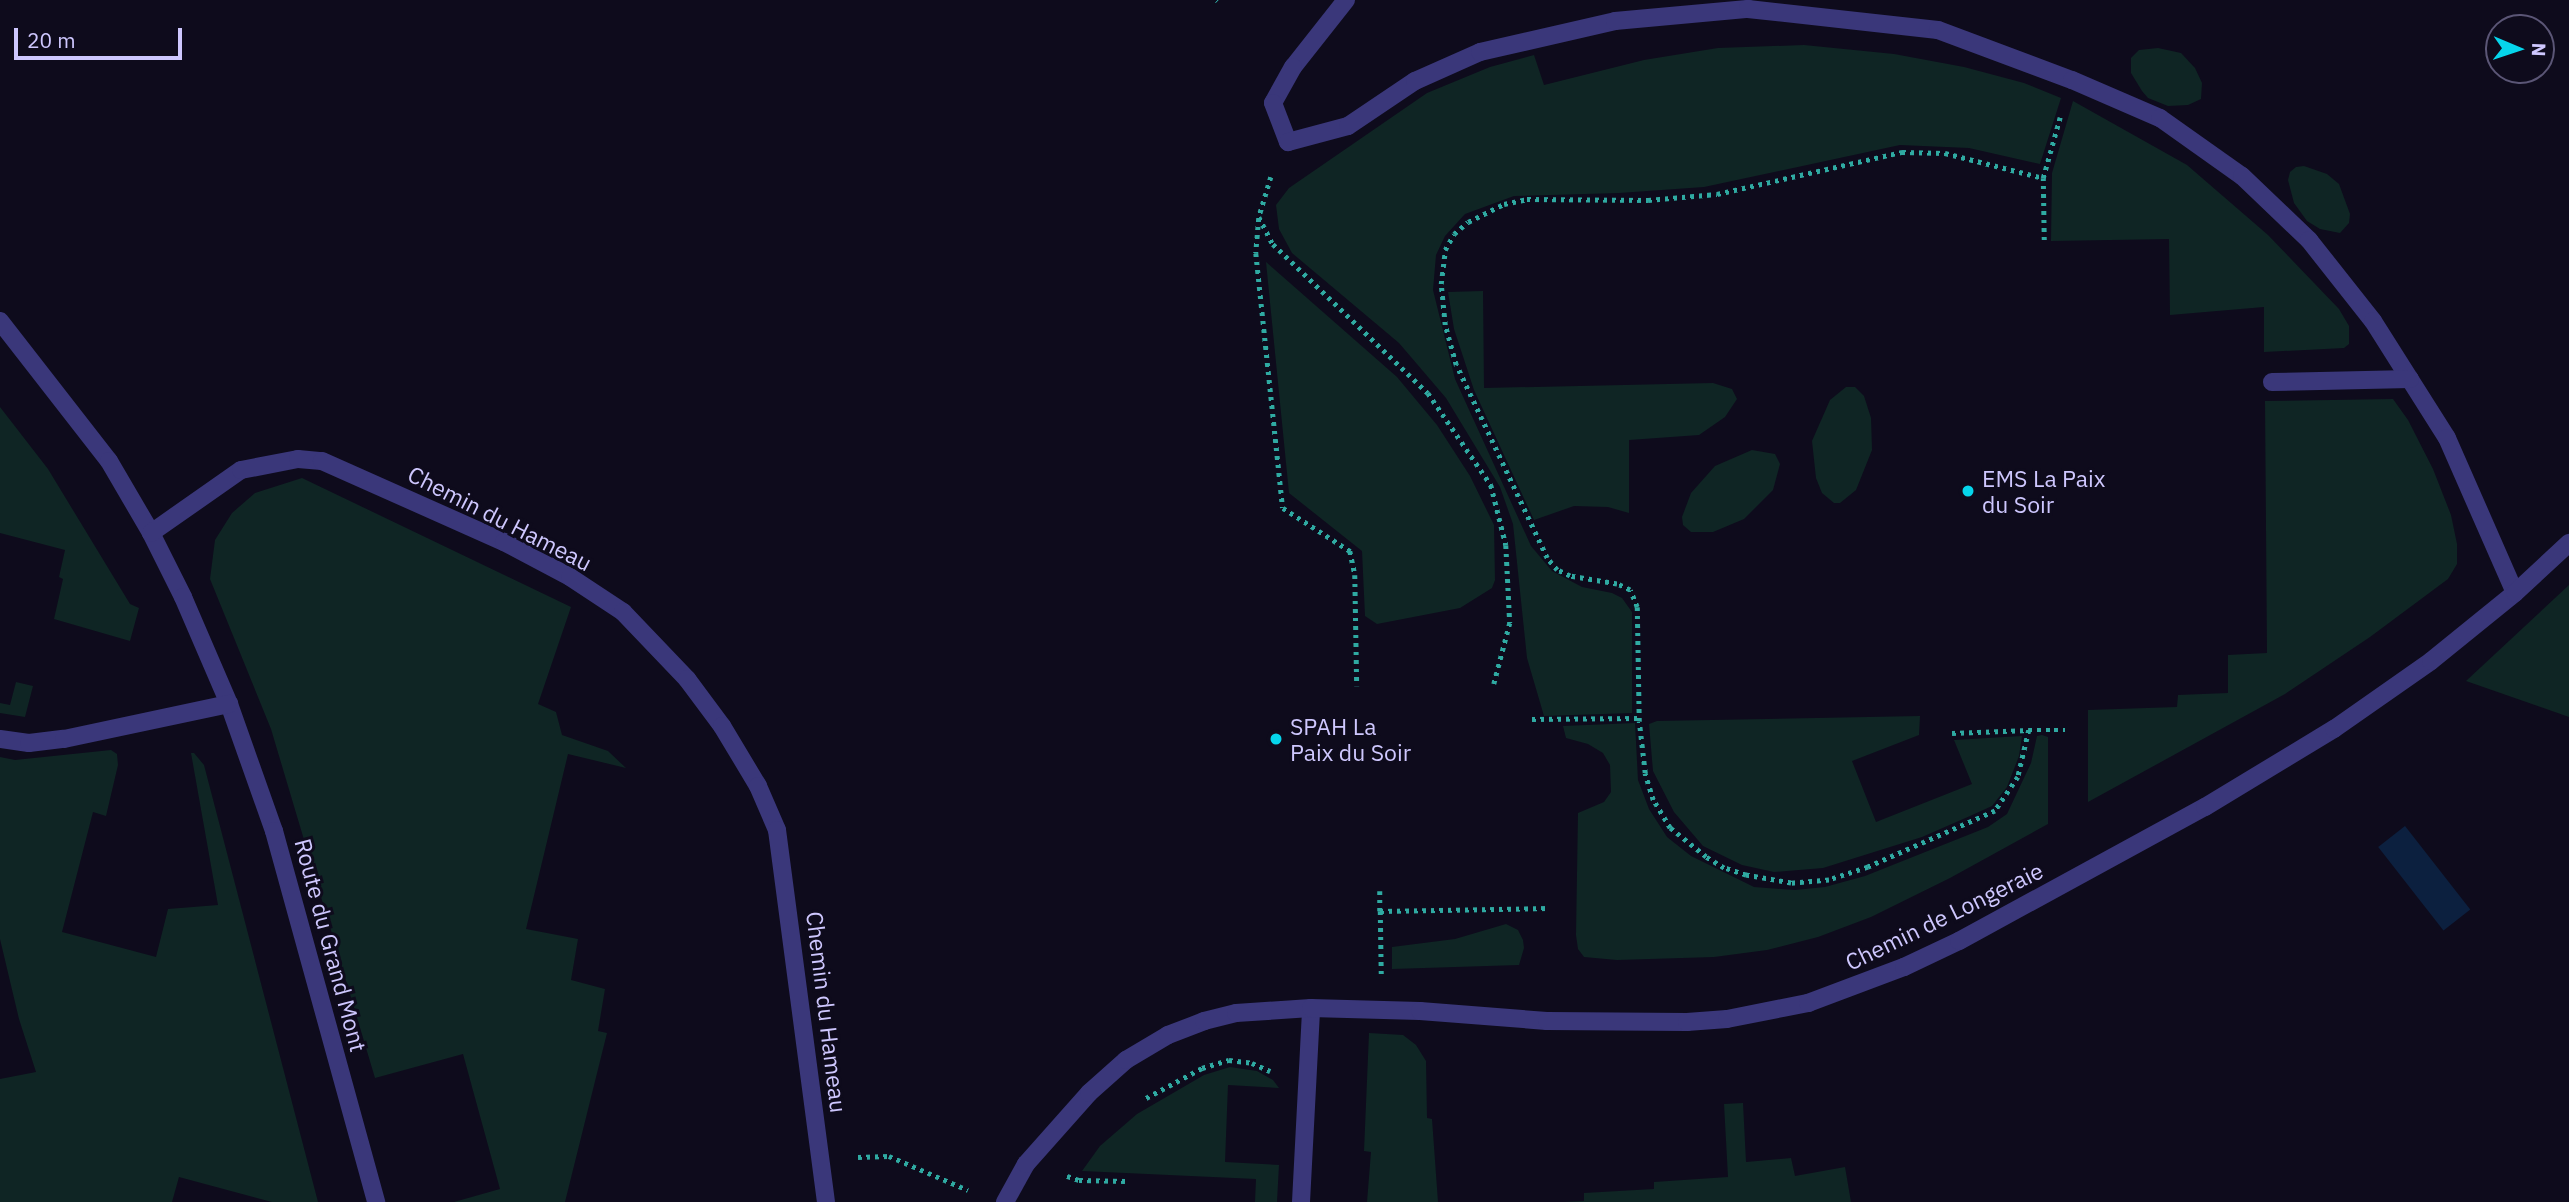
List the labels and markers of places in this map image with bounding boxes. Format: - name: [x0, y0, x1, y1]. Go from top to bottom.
- place label: EMS La Paix du Soir: [1982, 464, 2105, 518]
- marker: EMS La Paix du Soir: [1960, 483, 1976, 499]
- place label: SPAH La Paix du Soir: [1290, 712, 1411, 766]
- marker: SPAH La Paix du Soir: [1268, 731, 1284, 747]

